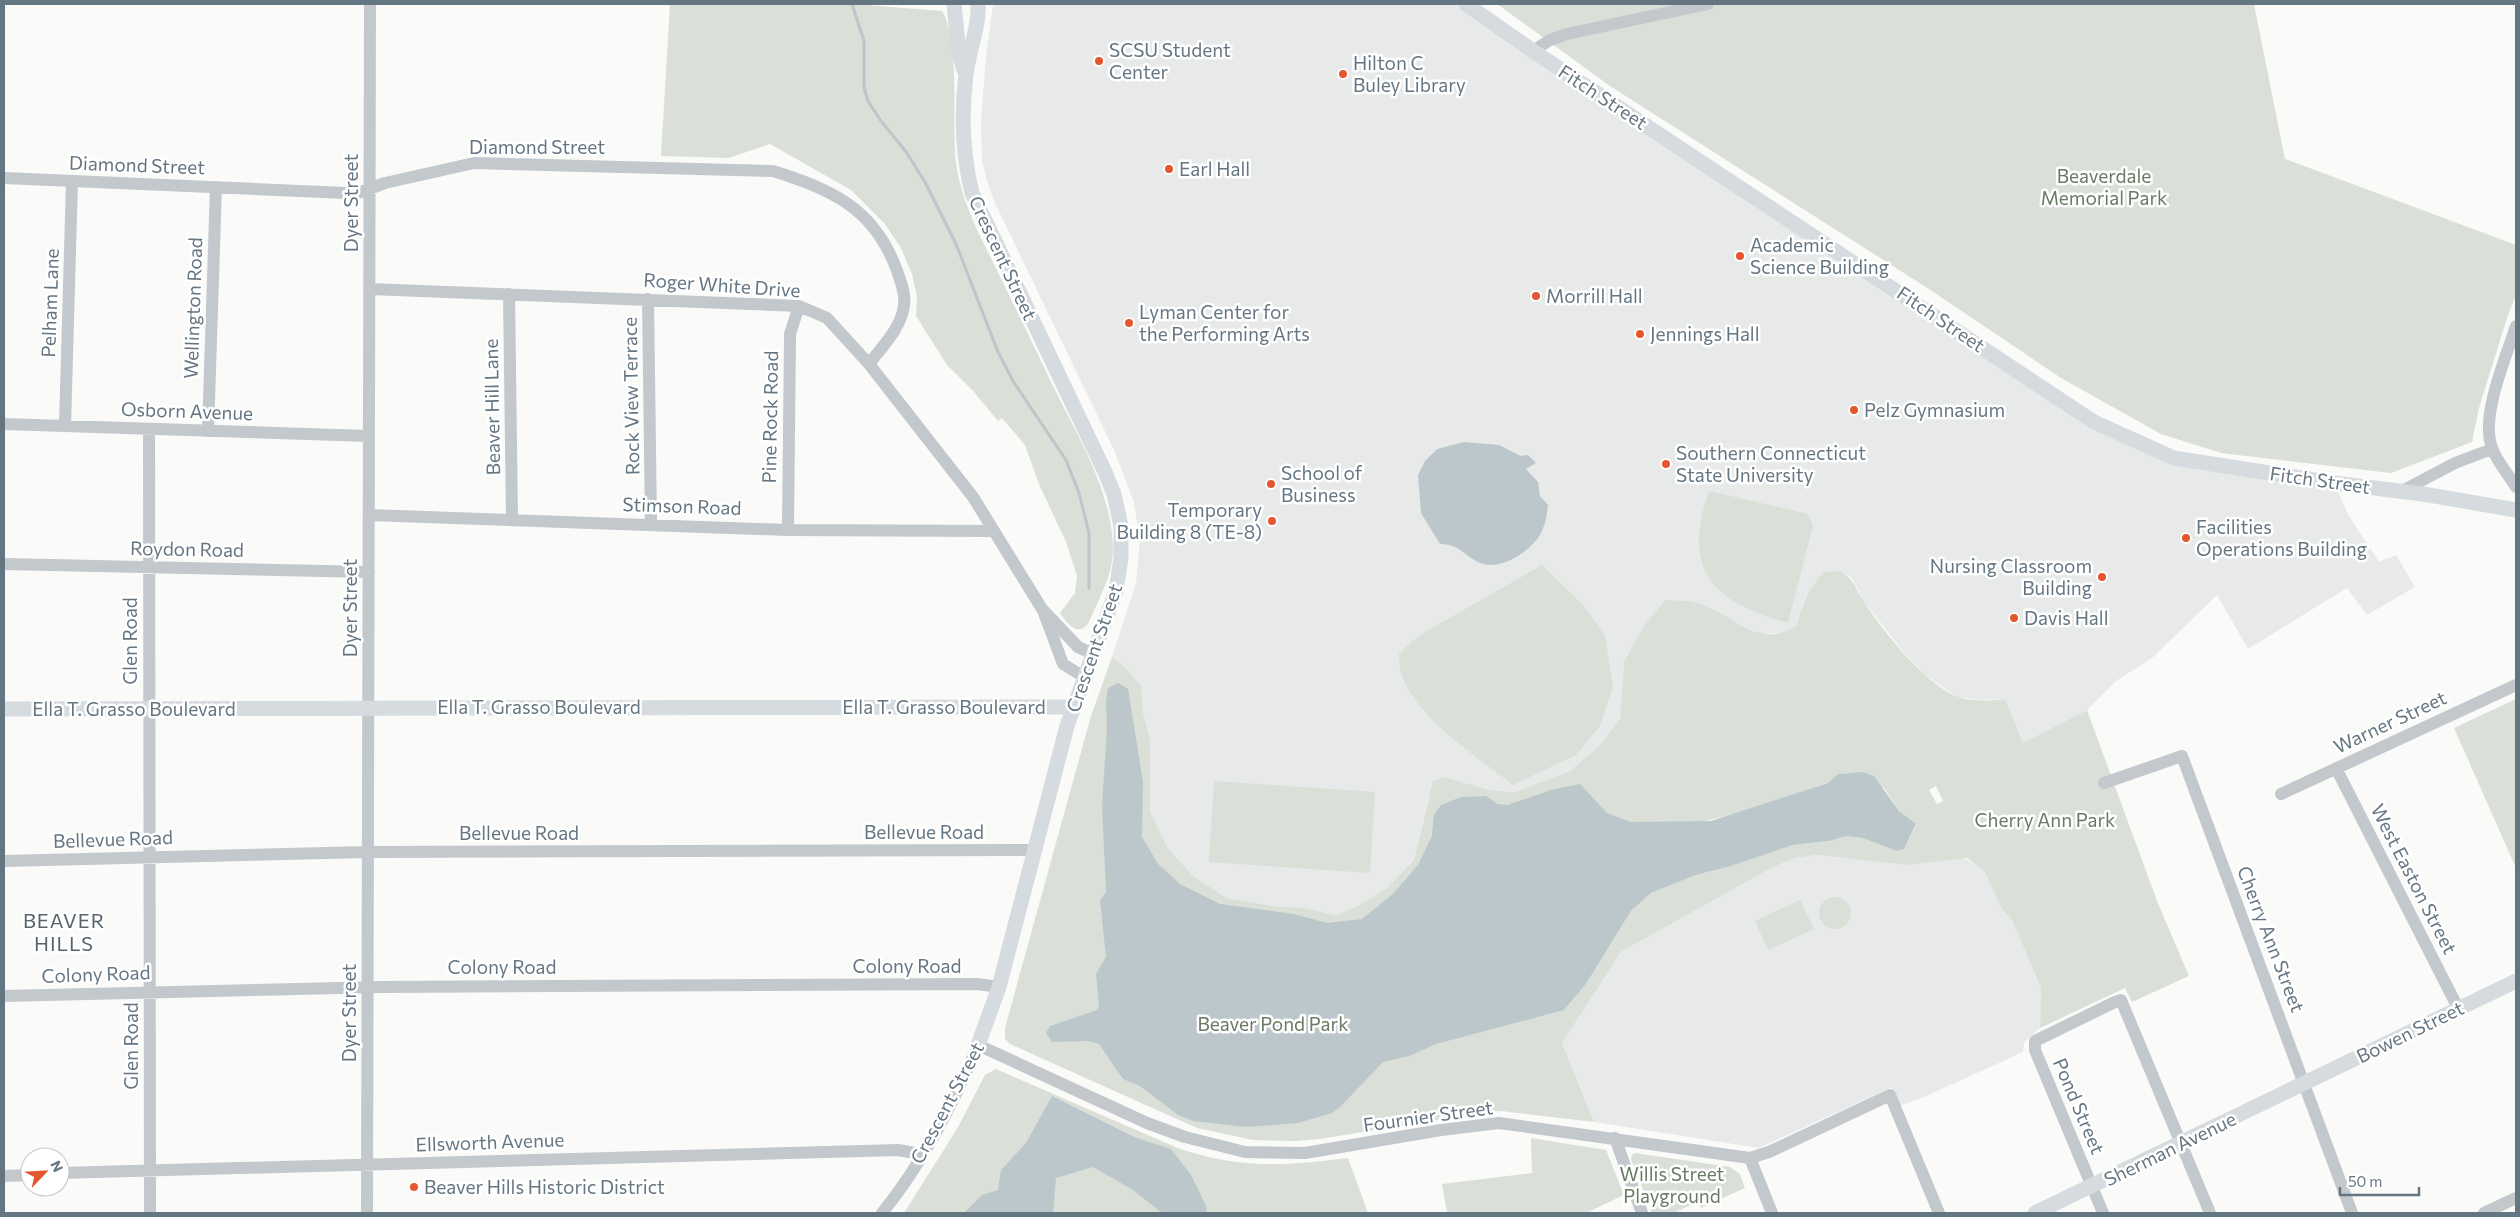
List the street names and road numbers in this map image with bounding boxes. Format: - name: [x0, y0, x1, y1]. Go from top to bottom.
- street label: Fitch Street: [1555, 59, 1652, 134]
- street label: Diamond Street: [469, 135, 605, 158]
- street label: Diamond Street: [69, 151, 206, 178]
- street label: Dyer Street: [339, 154, 362, 252]
- street label: Crescent Street: [965, 192, 1042, 324]
- street label: Wellington Road: [179, 237, 206, 379]
- street label: Pelham Lane: [36, 248, 63, 358]
- street label: Roger White Drive: [643, 268, 801, 301]
- street label: Fitch Street: [1893, 281, 1990, 356]
- street label: Rock View Terrace: [618, 317, 643, 475]
- street label: Beaver Hill Lane: [479, 338, 504, 476]
- street label: Pine Rock Road: [757, 351, 782, 483]
- street label: Osborn Avenue: [121, 397, 253, 424]
- street label: Fitch Street: [2268, 461, 2372, 498]
- street label: Stimson Road: [622, 492, 742, 519]
- street label: Roydon Road: [130, 536, 244, 561]
- street label: Dyer Street: [338, 559, 361, 657]
- street label: Crescent Street: [1061, 580, 1126, 715]
- street label: Glen Road: [118, 597, 141, 685]
- street label: Warner Street: [2330, 685, 2450, 758]
- street label: Ella T. Grasso Boulevard: [437, 695, 641, 718]
- street label: Ella T. Grasso Boulevard: [842, 695, 1046, 718]
- street label: Ella T. Grasso Boulevard: [32, 697, 236, 720]
- street label: West Easton Street: [2367, 800, 2462, 958]
- street label: Bellevue Road: [864, 820, 984, 843]
- street label: Bellevue Road: [459, 821, 579, 844]
- street label: Bellevue Road: [53, 825, 173, 852]
- street label: Cherry Ann Street: [2233, 862, 2310, 1015]
- street label: Colony Road: [852, 954, 962, 977]
- street label: Colony Road: [447, 955, 557, 978]
- street label: Colony Road: [41, 960, 151, 987]
- street label: Dyer Street: [337, 964, 360, 1062]
- street label: Bowen Street: [2352, 996, 2467, 1067]
- street label: Glen Road: [119, 1002, 142, 1090]
- street label: Crescent Street: [905, 1038, 988, 1167]
- street label: Pond Street: [2049, 1054, 2110, 1158]
- street label: Fournier Street: [1362, 1095, 1494, 1136]
- street label: Sherman Avenue: [2100, 1107, 2240, 1190]
- street label: Ellsworth Avenue: [415, 1127, 565, 1156]

